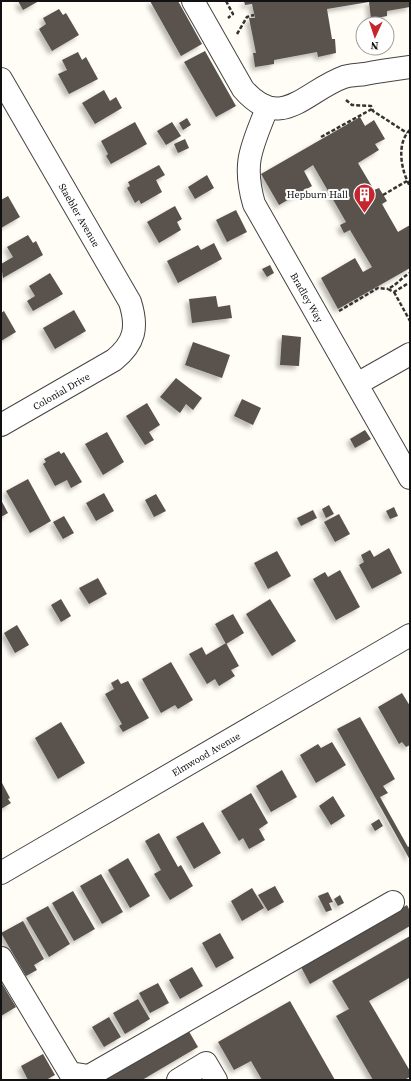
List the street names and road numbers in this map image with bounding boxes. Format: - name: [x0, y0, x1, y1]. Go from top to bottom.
- street label: Staebler Avenue: [56, 181, 103, 249]
- street label: Bradley Way: [287, 270, 327, 326]
- street label: Colonial Drive: [30, 370, 92, 413]
- street label: Elmwood Avenue: [170, 729, 243, 779]

